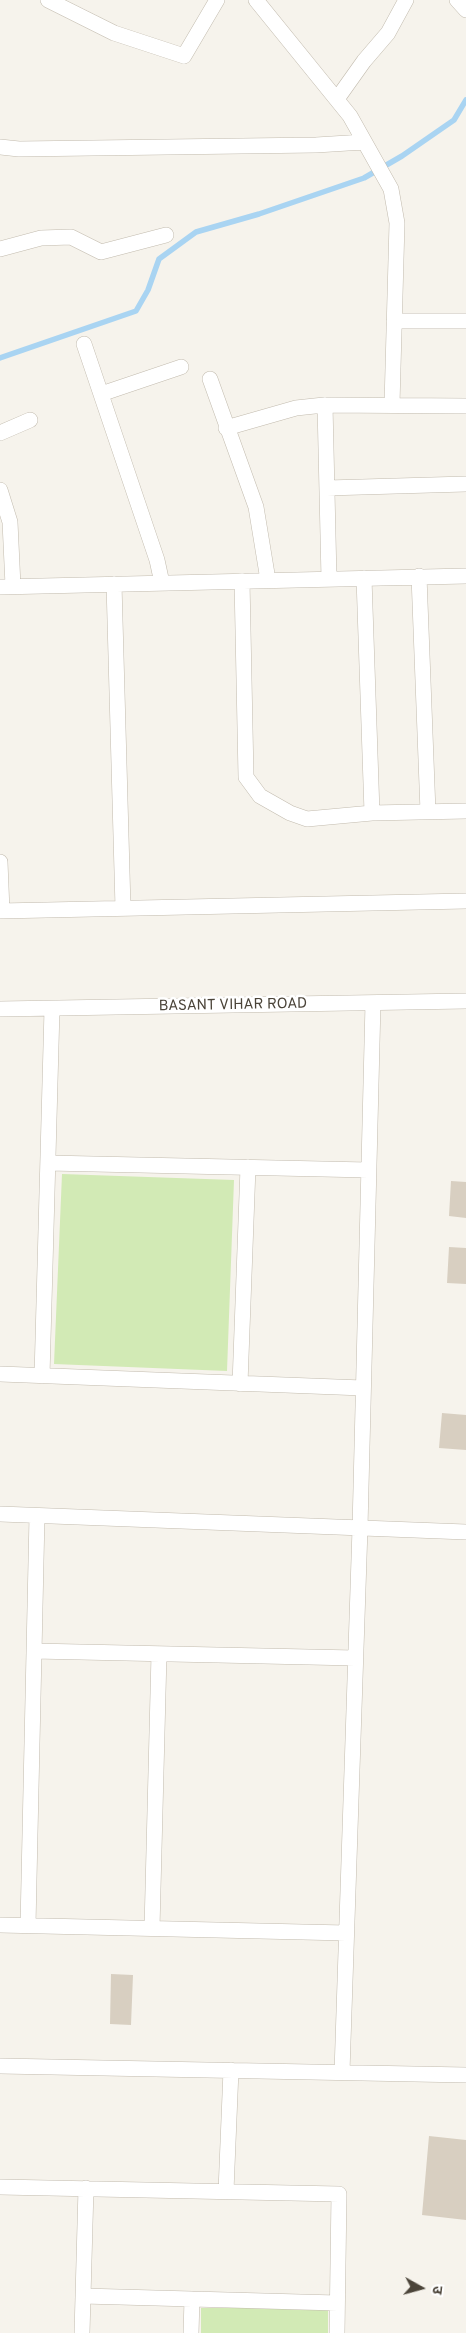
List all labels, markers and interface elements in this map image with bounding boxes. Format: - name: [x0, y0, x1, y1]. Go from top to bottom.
- street label: BASANT VIHAR ROAD: [159, 996, 307, 1016]
- north arrow: [396, 2263, 446, 2313]
- text: उ: [427, 2285, 445, 2295]

